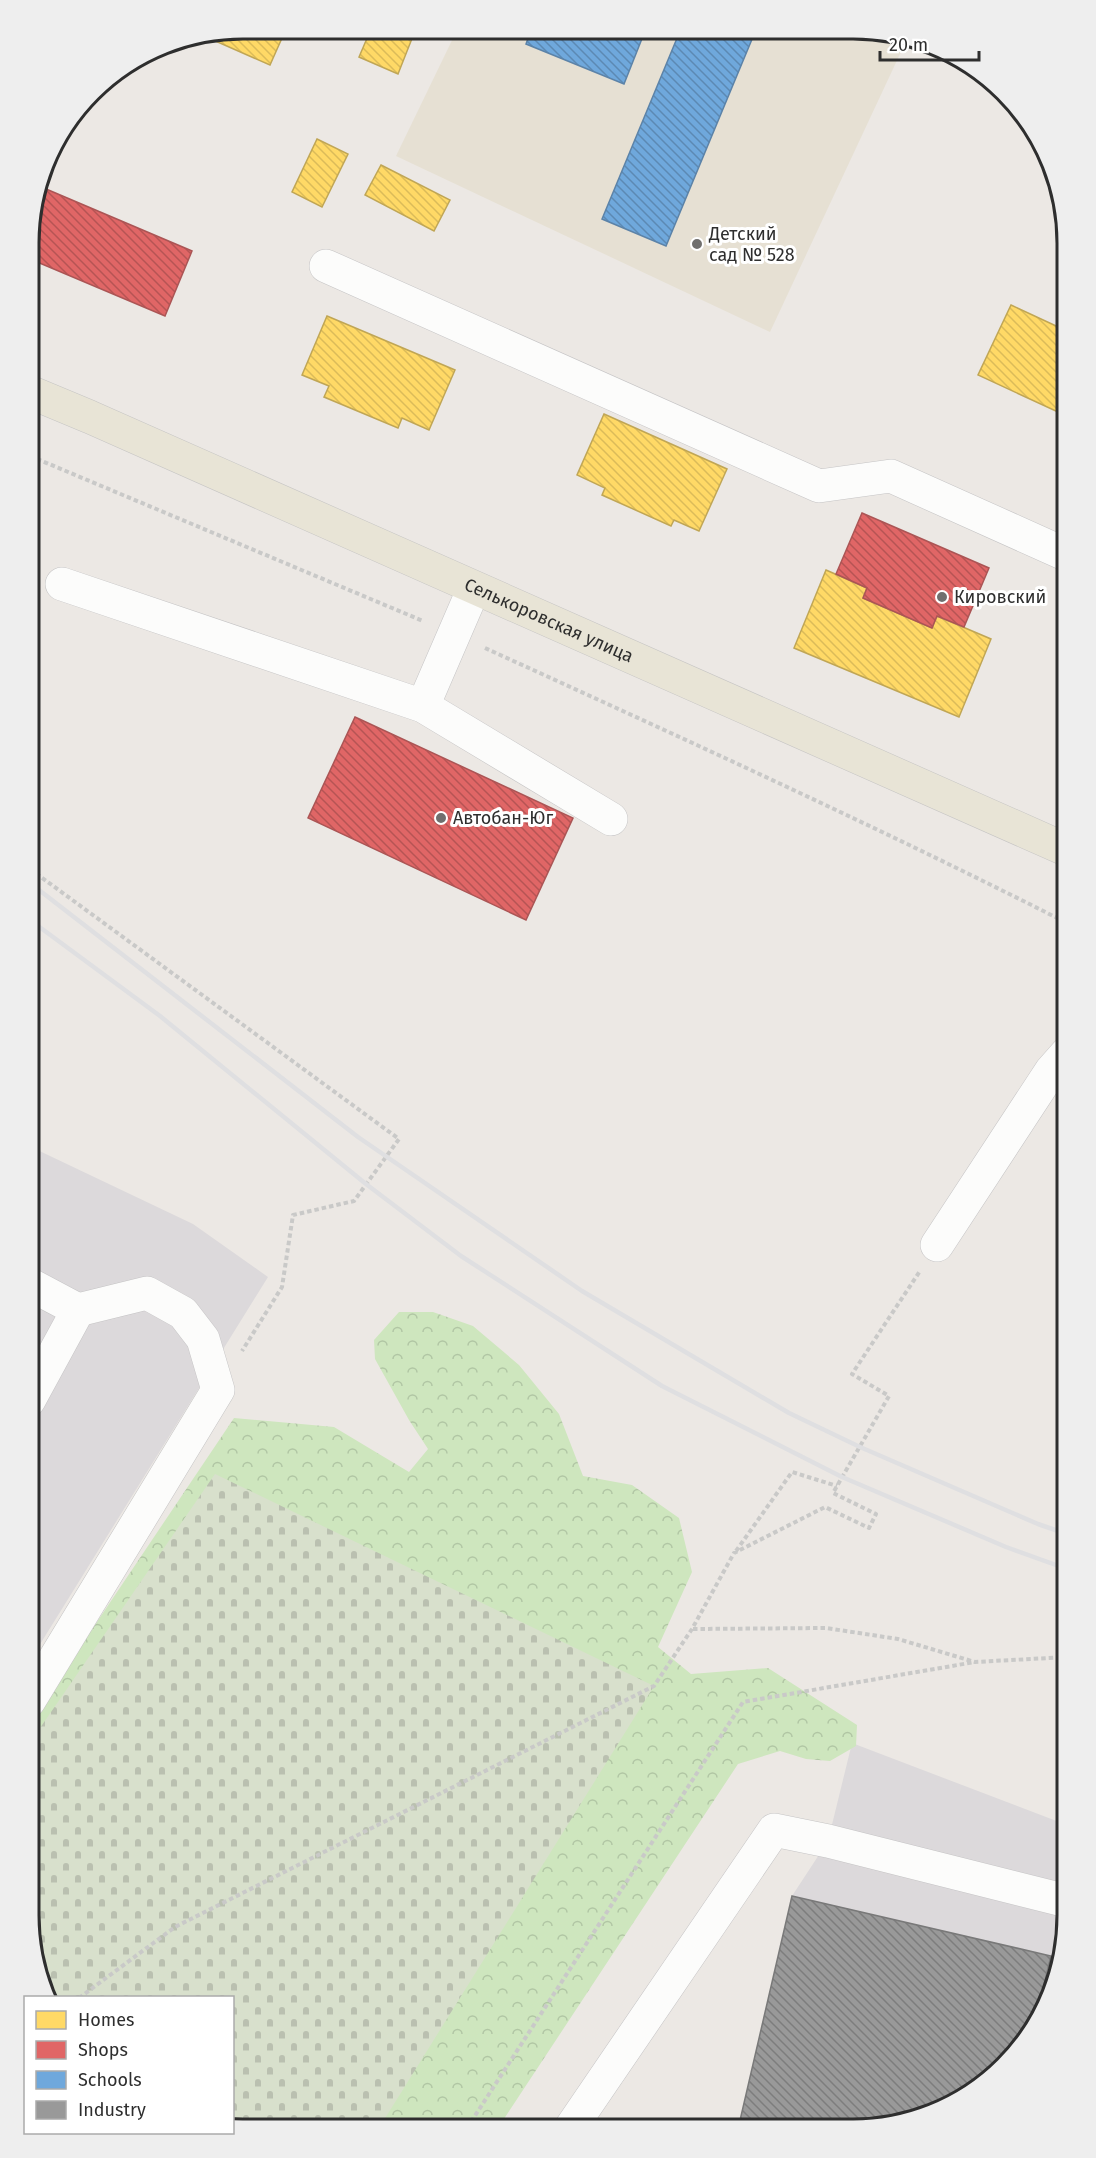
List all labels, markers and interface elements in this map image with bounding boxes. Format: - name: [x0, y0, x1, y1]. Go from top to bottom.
- scale bar: [880, 24, 979, 62]
- text: 20 m: [889, 34, 928, 56]
- place label: Детский сад № 528: [708, 223, 795, 266]
- marker: Детский сад № 528: [690, 237, 704, 251]
- street label: Селькоровская улица: [461, 573, 637, 667]
- place label: Кировский: [954, 586, 1046, 608]
- marker: Кировский: [935, 590, 949, 604]
- place label: Автобан-Юг: [453, 807, 553, 829]
- marker: Автобан-Юг: [434, 811, 448, 825]
- legend: [24, 1996, 234, 2134]
- text: Homes: [78, 2009, 134, 2031]
- text: Shops: [78, 2039, 128, 2061]
- text: Schools: [78, 2069, 142, 2091]
- text: Industry: [78, 2099, 146, 2121]

